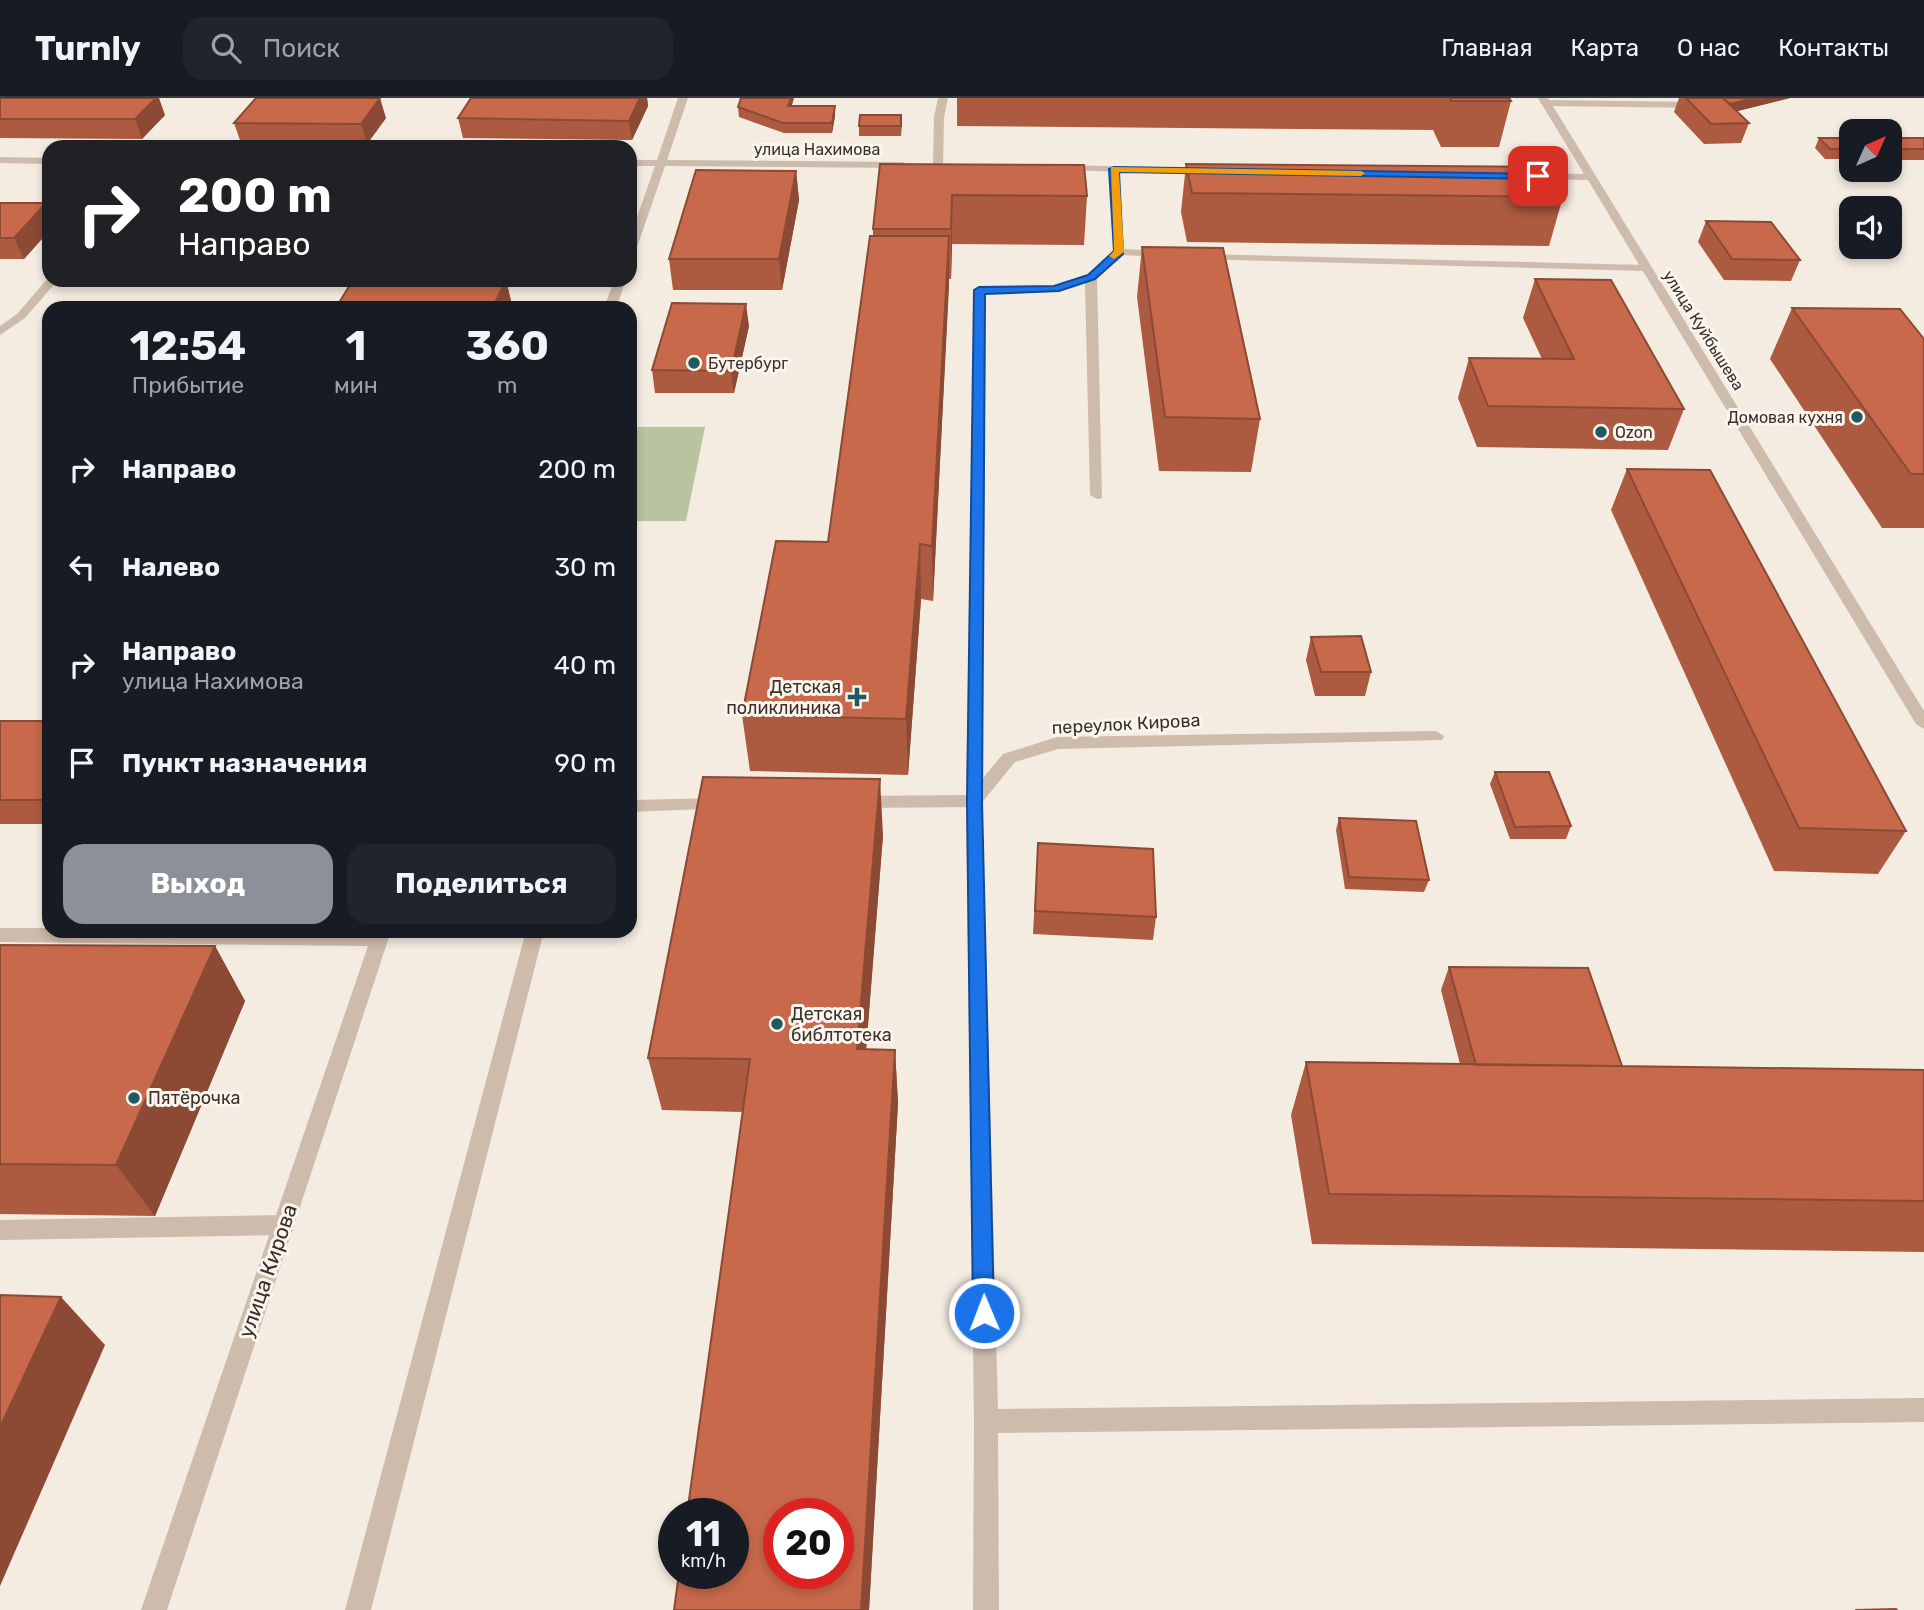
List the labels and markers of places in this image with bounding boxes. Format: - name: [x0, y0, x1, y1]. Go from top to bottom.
- pin: [1508, 146, 1568, 206]
- place label: Бутербург: [708, 354, 788, 373]
- marker: Бутербург: [686, 355, 702, 371]
- place label: Домовая кухня: [1728, 408, 1843, 427]
- marker: Домовая кухня: [1849, 409, 1865, 425]
- place label: Ozon: [1615, 423, 1653, 442]
- marker: Ozon: [1593, 424, 1609, 440]
- place label: Детская поликлиника: [726, 676, 841, 719]
- marker: Детская поликлиника: [847, 687, 867, 707]
- place label: Детская библтотека: [791, 1003, 892, 1046]
- marker: Детская библтотека: [769, 1016, 785, 1032]
- place label: Пятёрочка: [148, 1087, 241, 1109]
- marker: Пятёрочка: [126, 1090, 142, 1106]

